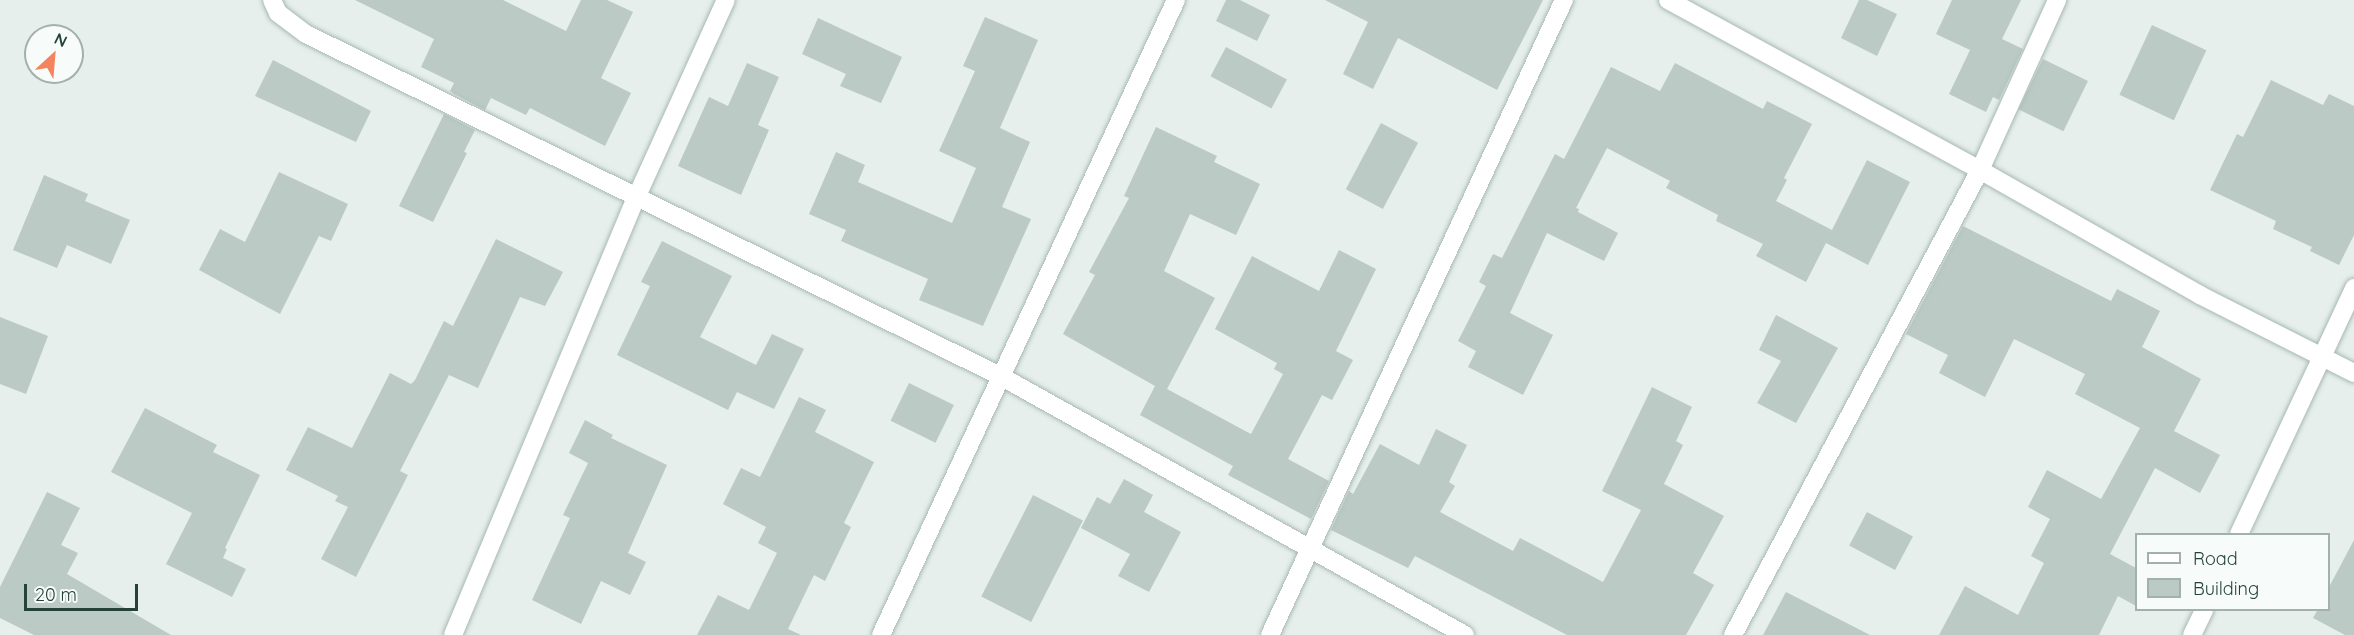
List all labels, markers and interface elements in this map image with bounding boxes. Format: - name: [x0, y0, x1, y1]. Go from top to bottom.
- north arrow: [24, 24, 84, 84]
- text: N: [51, 28, 71, 51]
- legend: [2135, 533, 2330, 611]
- text: Road: [2193, 547, 2238, 570]
- scale bar: [27, 572, 141, 610]
- text: Building: [2193, 577, 2259, 600]
- text: 20 m: [35, 583, 77, 606]

